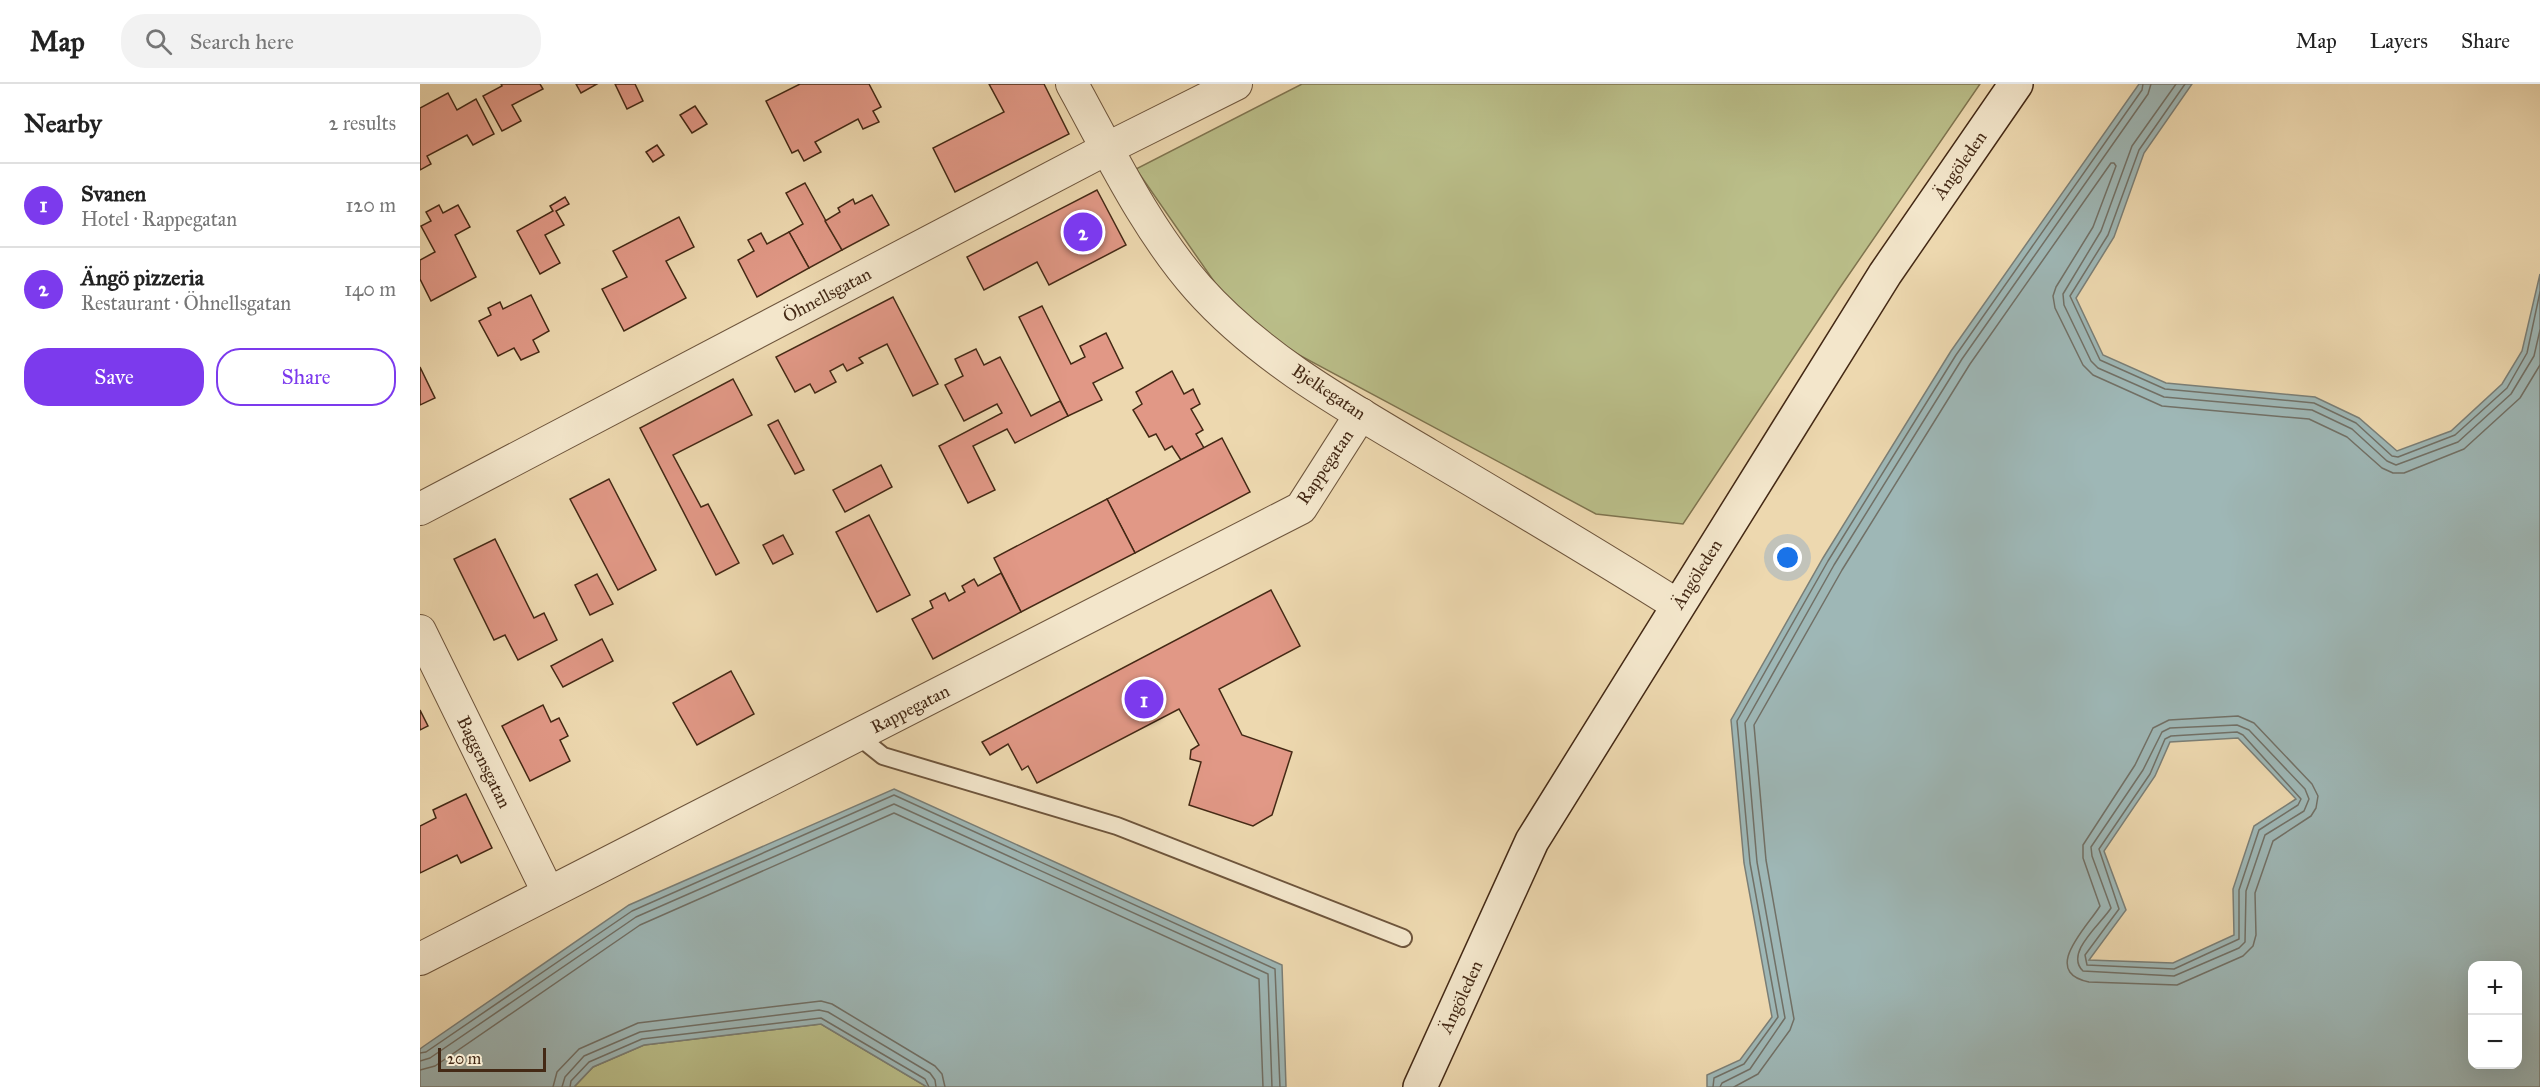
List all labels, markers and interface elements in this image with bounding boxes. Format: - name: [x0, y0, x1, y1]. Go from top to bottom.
- search box: [121, 14, 541, 68]
- text: Map: [30, 24, 85, 59]
- icon: search: [142, 25, 175, 58]
- text: Search here: [190, 28, 294, 55]
- text: Map: [2296, 28, 2337, 54]
- text: Layers: [2370, 28, 2428, 54]
- text: Share: [2461, 28, 2510, 54]
- text: Nearby: [24, 107, 102, 139]
- text: 2 results: [328, 111, 396, 135]
- street label: Ängöleden: [1928, 127, 1992, 205]
- text: Svanen: [81, 180, 146, 207]
- text: 1: [40, 193, 47, 217]
- text: 120 m: [345, 193, 396, 217]
- text: Hotel · Rappegatan: [81, 207, 237, 231]
- pin: 2: [1064, 210, 1102, 254]
- street label: Öhnellsgatan: [779, 262, 876, 328]
- text: Ängö pizzeria: [81, 264, 204, 291]
- text: 2: [39, 277, 48, 301]
- text: 140 m: [344, 277, 396, 301]
- text: Restaurant · Öhnellsgatan: [81, 291, 291, 315]
- button: Save: [24, 348, 204, 406]
- button: Share: [216, 348, 396, 406]
- street label: Bjelkegatan: [1287, 359, 1370, 426]
- street label: Rappegatan: [1292, 425, 1359, 509]
- street label: Ängöleden: [1666, 535, 1728, 614]
- your location: [1773, 543, 1802, 572]
- pin: 1: [1124, 676, 1164, 722]
- street label: Rappegatan: [867, 680, 954, 739]
- street label: Baggensgatan: [451, 712, 516, 812]
- street label: Ängöleden: [1434, 957, 1488, 1038]
- map controls: [2468, 961, 2522, 1069]
- button: +: [2468, 961, 2522, 1015]
- button: −: [2468, 1015, 2522, 1069]
- scale bar: [438, 1045, 546, 1072]
- text: 20 m: [447, 1049, 481, 1068]

